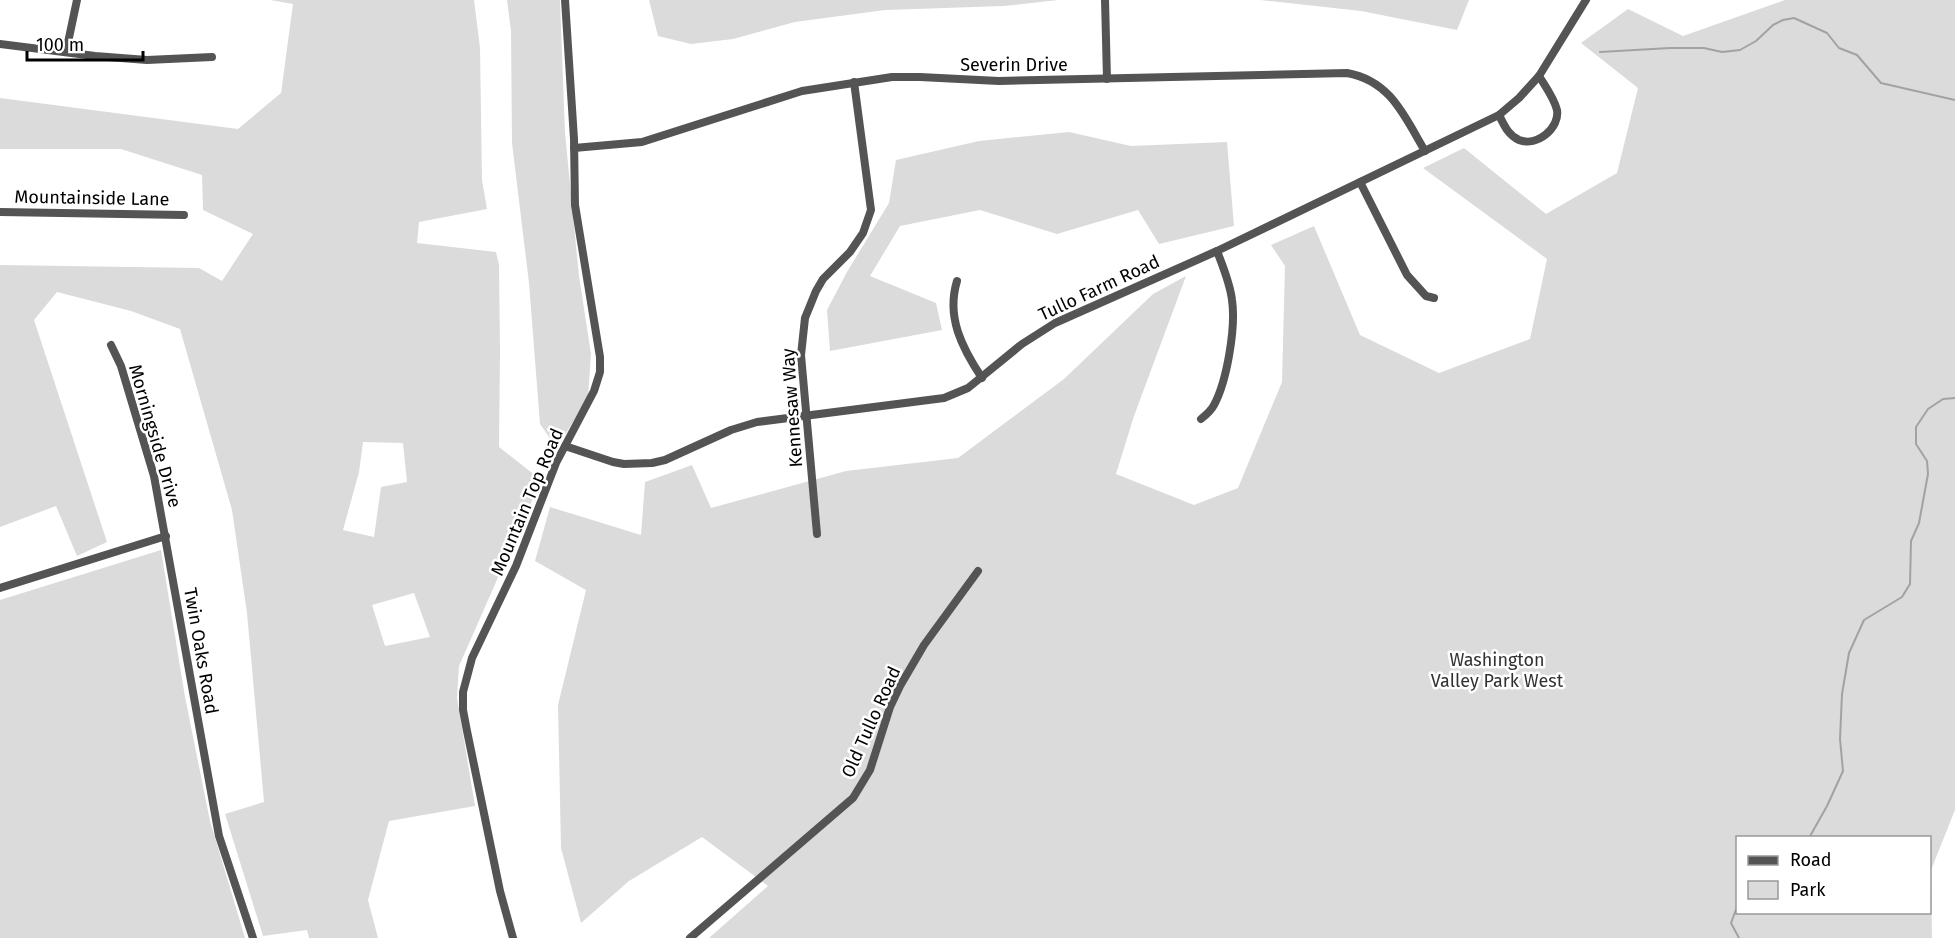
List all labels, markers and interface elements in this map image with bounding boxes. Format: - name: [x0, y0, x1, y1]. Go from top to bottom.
- scale bar: [27, 24, 142, 62]
- text: 100 m: [36, 34, 84, 56]
- street label: Severin Drive: [960, 54, 1068, 76]
- street label: Mountainside Lane: [14, 186, 170, 210]
- street label: Tullo Farm Road: [1035, 250, 1163, 326]
- street label: Kennesaw Way: [777, 348, 807, 468]
- street label: Morningside Drive: [124, 362, 186, 510]
- street label: Mountain Top Road: [486, 425, 568, 579]
- street label: Twin Oaks Road: [179, 586, 223, 716]
- park label: Washington Valley Park West: [1431, 649, 1564, 692]
- street label: Old Tullo Road: [837, 663, 905, 781]
- legend: [1736, 836, 1931, 914]
- text: Road: [1790, 849, 1832, 871]
- text: Park: [1790, 879, 1826, 901]

